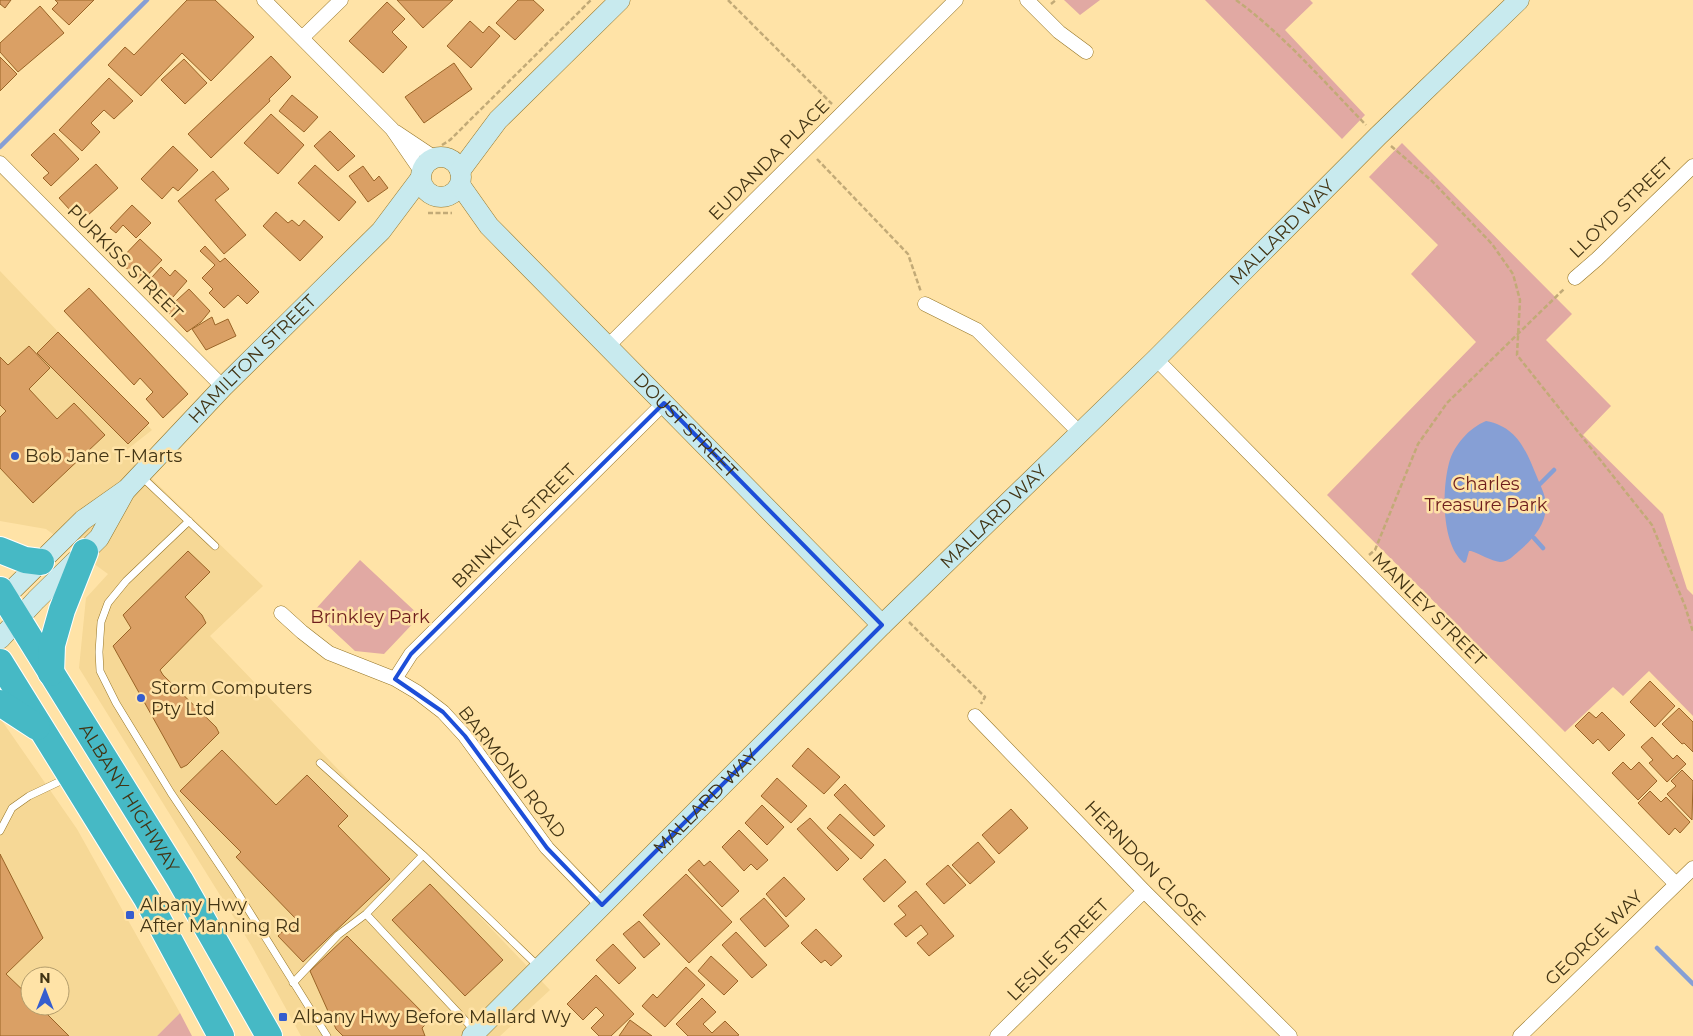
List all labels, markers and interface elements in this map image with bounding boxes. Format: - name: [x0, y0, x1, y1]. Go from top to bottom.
- street label: EUDANDA PLACE: [704, 95, 834, 225]
- street label: LLOYD STREET: [1565, 153, 1678, 263]
- street label: MALLARD WAY: [1225, 175, 1339, 290]
- street label: PURKISS STREET: [63, 200, 188, 325]
- street label: HAMILTON STREET: [184, 290, 321, 428]
- street label: DOUST STREET: [629, 368, 742, 483]
- place label: Bob Jane T-Marts: [25, 445, 182, 467]
- marker: Bob Jane T-Marts: [9, 450, 21, 462]
- street label: BRINKLEY STREET: [447, 459, 581, 593]
- street label: MALLARD WAY: [936, 460, 1052, 573]
- park label: Charles Treasure Park: [1425, 473, 1548, 516]
- street label: MANLEY STREET: [1367, 547, 1491, 671]
- park label: Brinkley Park: [310, 606, 430, 628]
- place label: Storm Computers Pty Ltd: [151, 677, 312, 720]
- marker: Storm Computers Pty Ltd: [135, 692, 147, 704]
- street label: BARMOND ROAD: [454, 702, 570, 842]
- street label: ALBANY HIGHWAY: [75, 719, 184, 877]
- street label: MALLARD WAY: [649, 744, 763, 859]
- street label: HERNDON CLOSE: [1080, 796, 1210, 930]
- street label: GEORGE WAY: [1540, 885, 1648, 990]
- place label: Albany Hwy After Manning Rd: [140, 894, 300, 937]
- street label: LESLIE STREET: [1002, 894, 1114, 1006]
- marker: Albany Hwy After Manning Rd: [124, 909, 136, 921]
- north arrow: [20, 966, 70, 1016]
- text: N: [39, 969, 51, 987]
- place label: Albany Hwy Before Mallard Wy: [293, 1006, 571, 1028]
- marker: Albany Hwy Before Mallard Wy: [277, 1011, 289, 1023]

